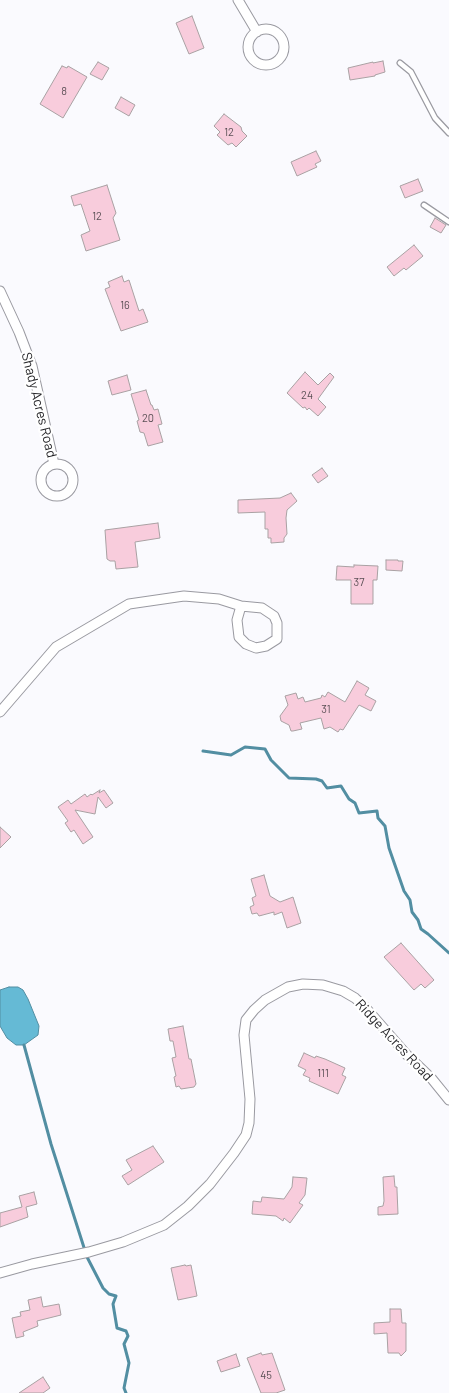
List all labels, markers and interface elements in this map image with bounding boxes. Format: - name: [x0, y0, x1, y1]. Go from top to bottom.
- house number: 8: [61, 84, 67, 98]
- house number: 12: [224, 125, 234, 139]
- house number: 12: [92, 209, 102, 223]
- house number: 16: [120, 298, 130, 312]
- street label: Shady Acres Road: [18, 350, 60, 460]
- house number: 24: [301, 388, 313, 402]
- house number: 20: [142, 411, 154, 425]
- house number: 37: [354, 575, 364, 589]
- house number: 31: [321, 702, 331, 716]
- street label: Ridge Acres Road: [352, 996, 436, 1084]
- house number: 111: [317, 1066, 329, 1080]
- house number: 45: [260, 1368, 272, 1382]

